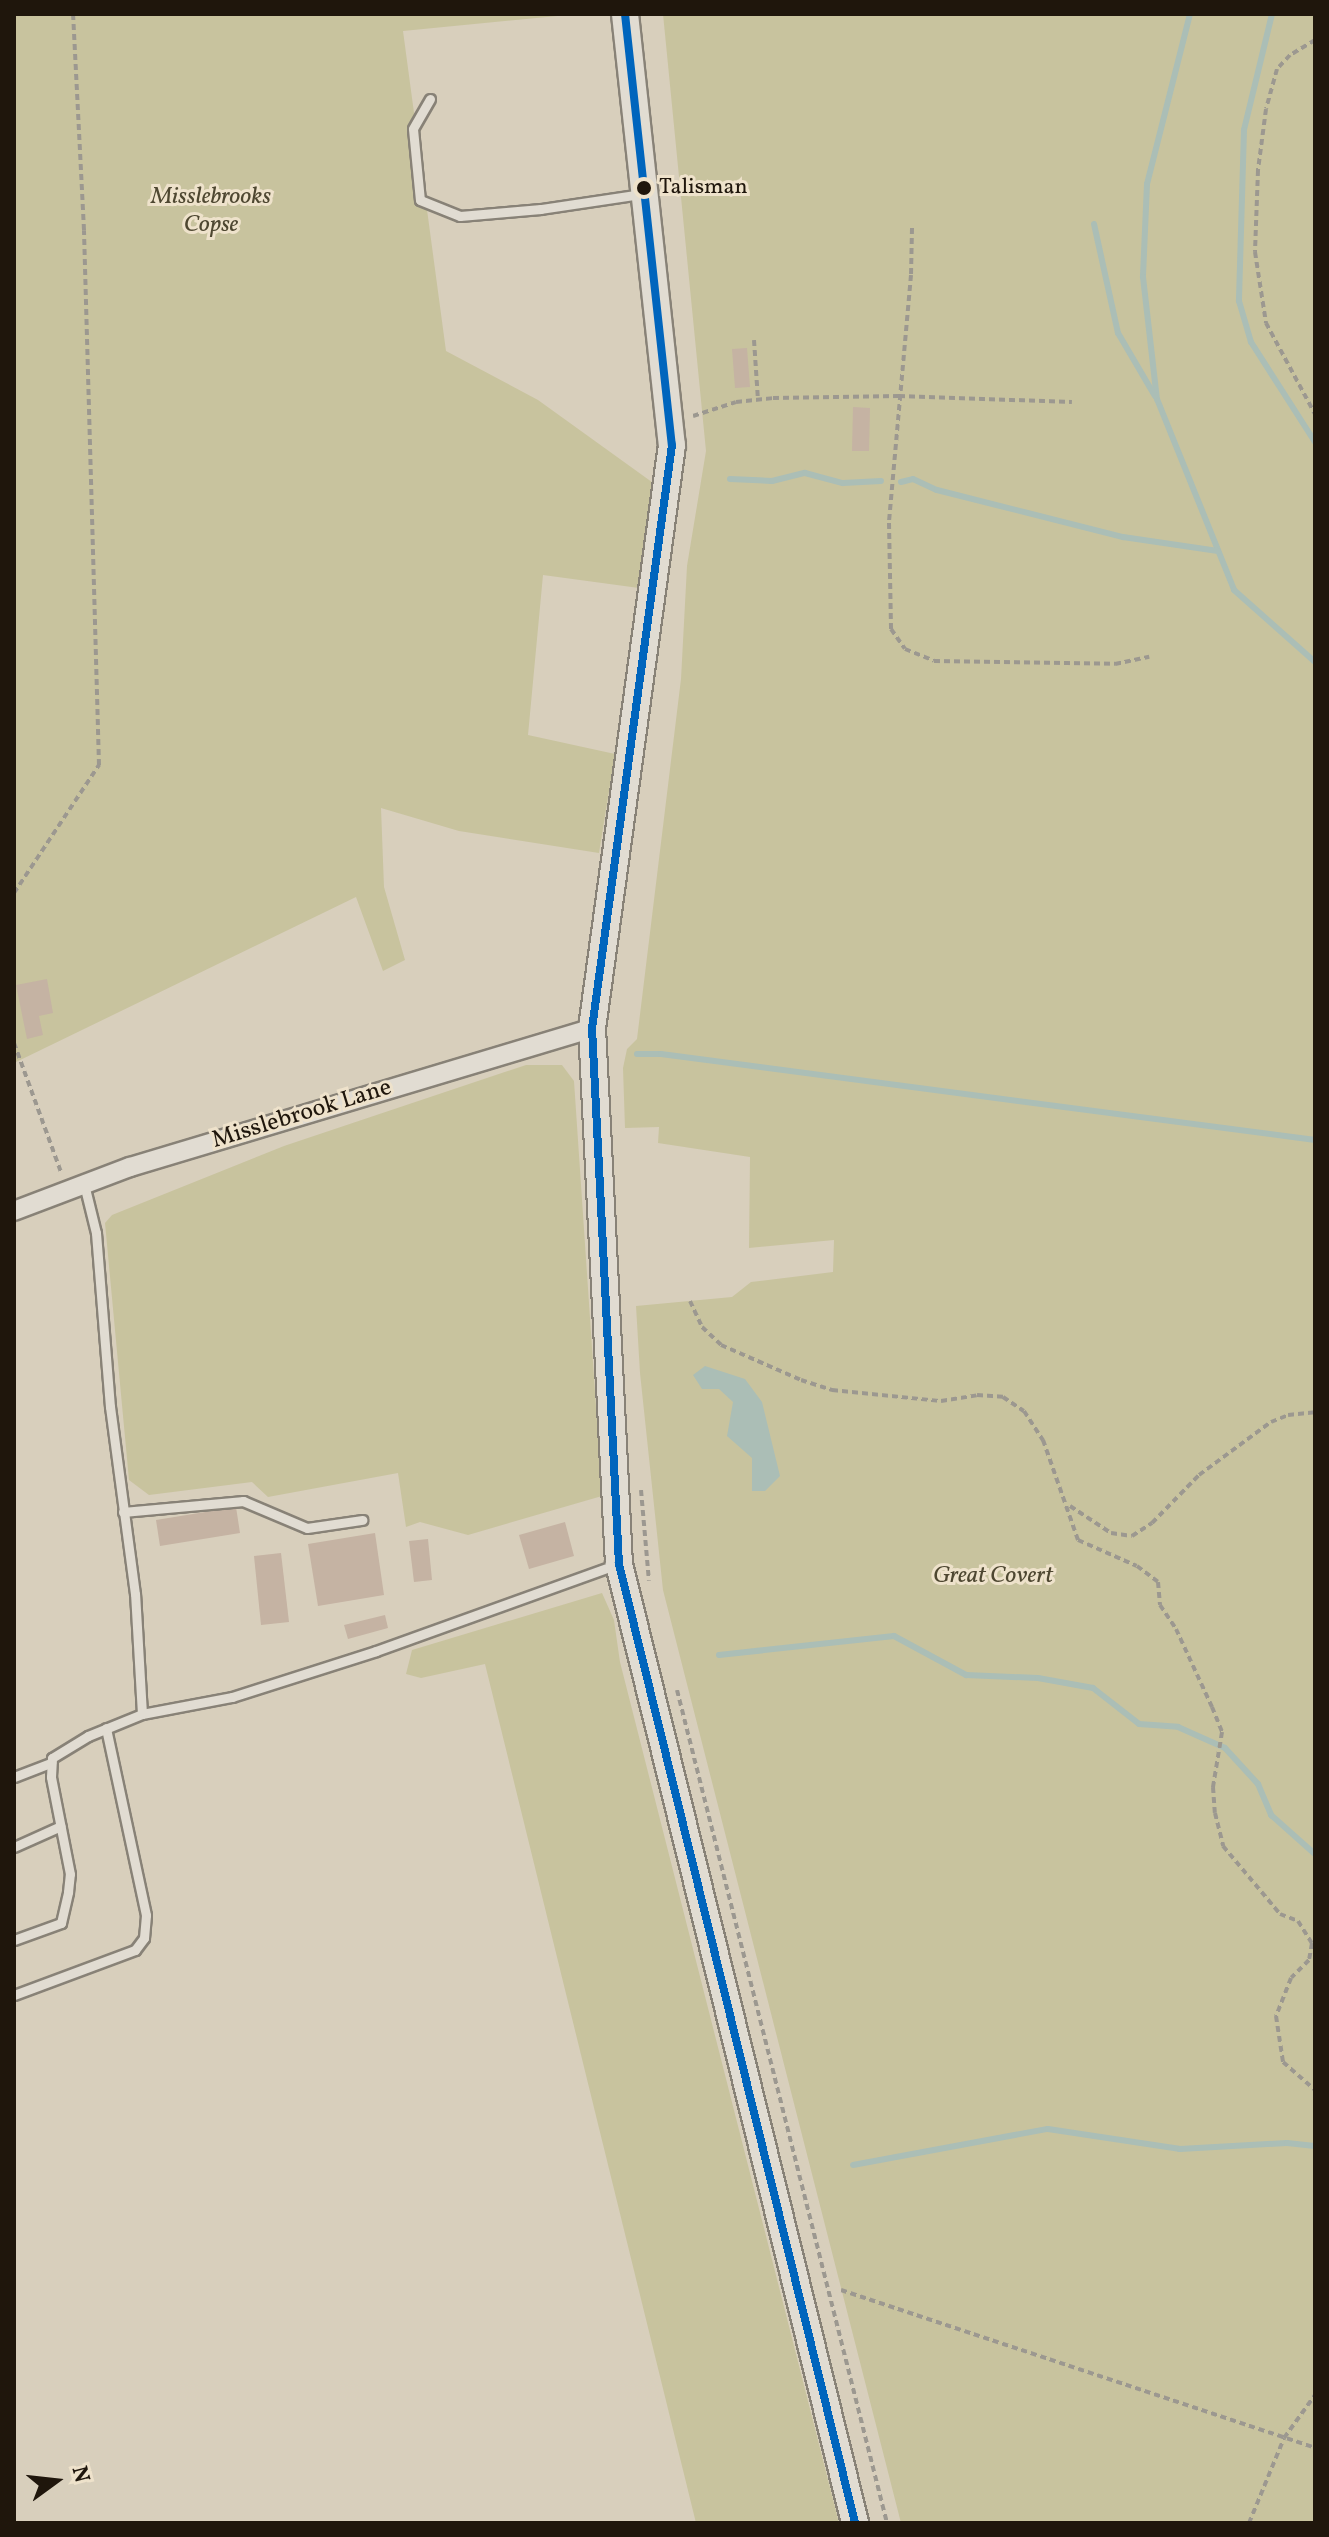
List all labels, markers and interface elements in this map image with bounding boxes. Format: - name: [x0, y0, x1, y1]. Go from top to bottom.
- place label: Talisman: [659, 175, 748, 201]
- marker: Talisman: [636, 180, 652, 196]
- park label: Misslebrooks Copse: [151, 184, 271, 240]
- street label: Misslebrook Lane: [209, 1074, 395, 1156]
- park label: Great Covert: [933, 1563, 1053, 1591]
- north arrow: [16, 2441, 96, 2521]
- text: N: [63, 2463, 97, 2486]

